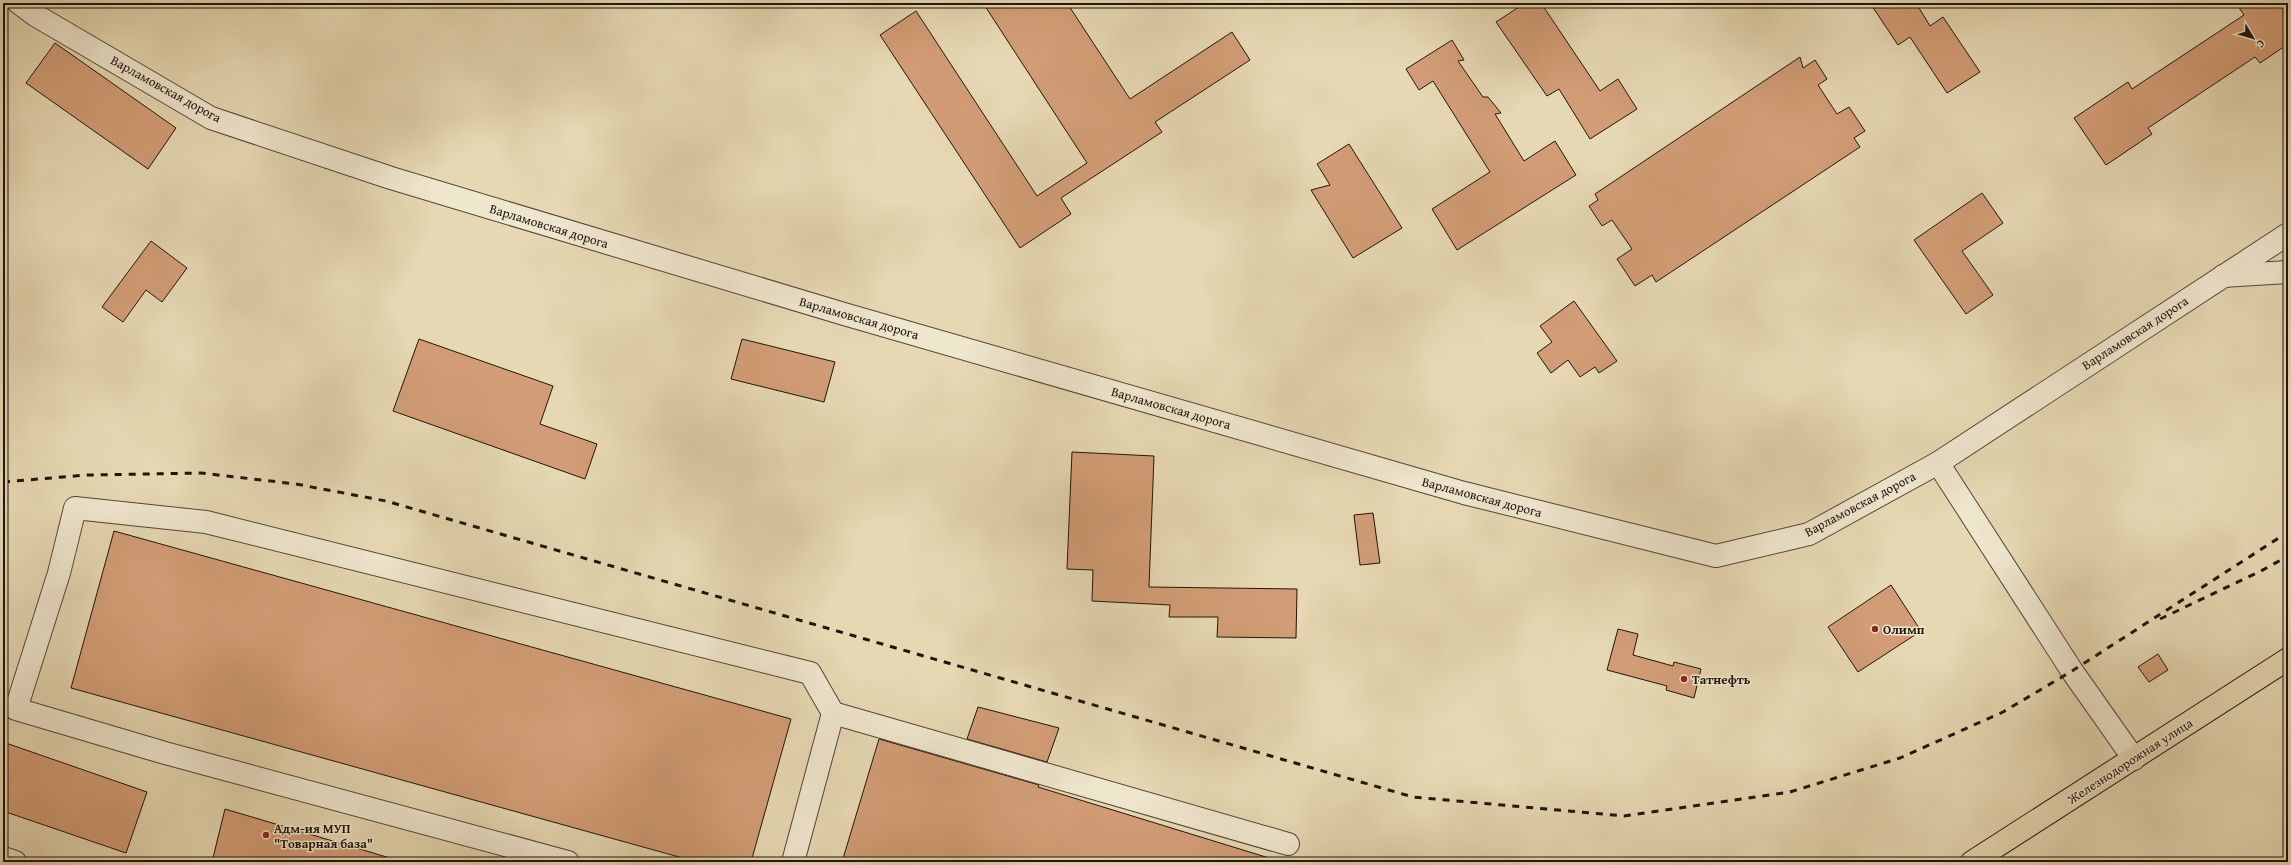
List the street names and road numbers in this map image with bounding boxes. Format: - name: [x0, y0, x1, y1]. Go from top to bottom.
- street label: Варламовская дорога: [107, 51, 225, 128]
- street label: Варламовская дорога: [487, 199, 612, 253]
- street label: Варламовская дорога: [2078, 291, 2193, 375]
- street label: Варламовская дорога: [797, 292, 922, 344]
- street label: Варламовская дорога: [1109, 382, 1234, 434]
- street label: Варламовская дорога: [1801, 466, 1920, 541]
- street label: Варламовская дорога: [1420, 472, 1545, 522]
- street label: Железнодорожная улица: [2063, 713, 2197, 809]

